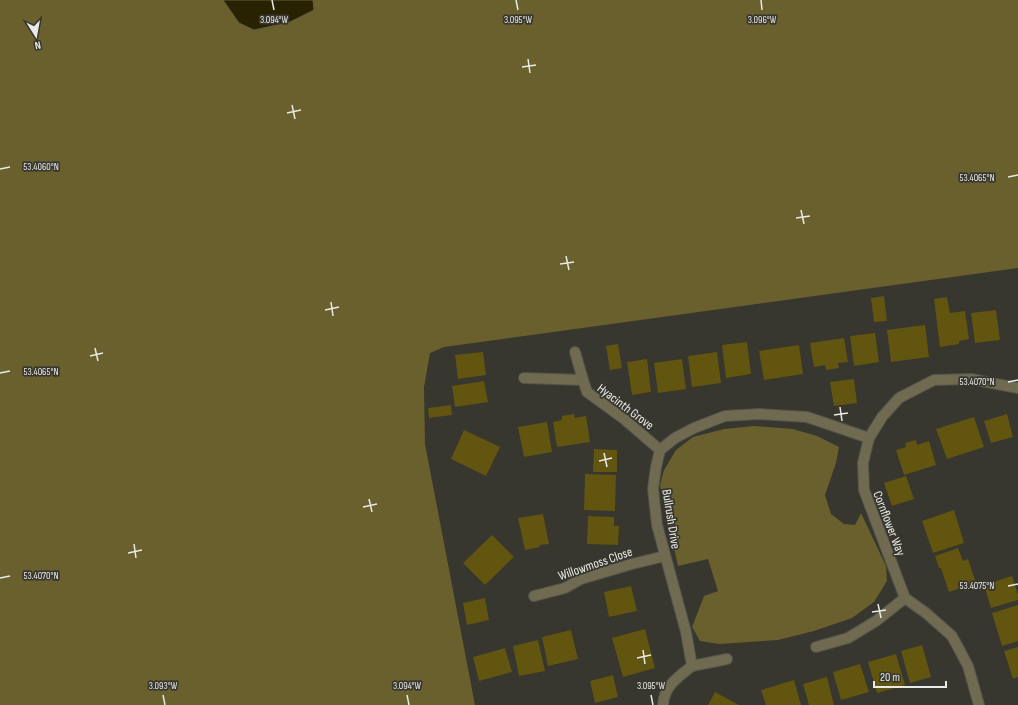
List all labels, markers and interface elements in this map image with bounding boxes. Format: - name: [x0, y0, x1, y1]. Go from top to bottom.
- text: 3.094°W: [260, 14, 288, 26]
- text: 3.095°W: [504, 14, 533, 26]
- text: 3.096°W: [748, 14, 777, 26]
- north arrow: [16, 16, 56, 56]
- text: N: [34, 38, 42, 52]
- text: 53.4060°N: [23, 161, 59, 173]
- text: 53.4065°N: [959, 172, 995, 184]
- text: 53.4065°N: [23, 366, 59, 378]
- text: 53.4070°N: [959, 376, 995, 388]
- street label: Hyacinth Grove: [594, 380, 657, 433]
- street label: Bullrush Drive: [658, 488, 684, 550]
- street label: Cornflower Way: [869, 489, 909, 558]
- street label: Willowmoss Close: [556, 544, 635, 584]
- text: 53.4070°N: [23, 570, 59, 582]
- text: 53.4075°N: [960, 580, 994, 592]
- scale bar: [874, 663, 946, 689]
- text: 20 m: [880, 670, 900, 685]
- text: 3.093°W: [149, 680, 178, 692]
- text: 3.094°W: [393, 680, 421, 692]
- text: 3.095°W: [637, 680, 666, 692]

